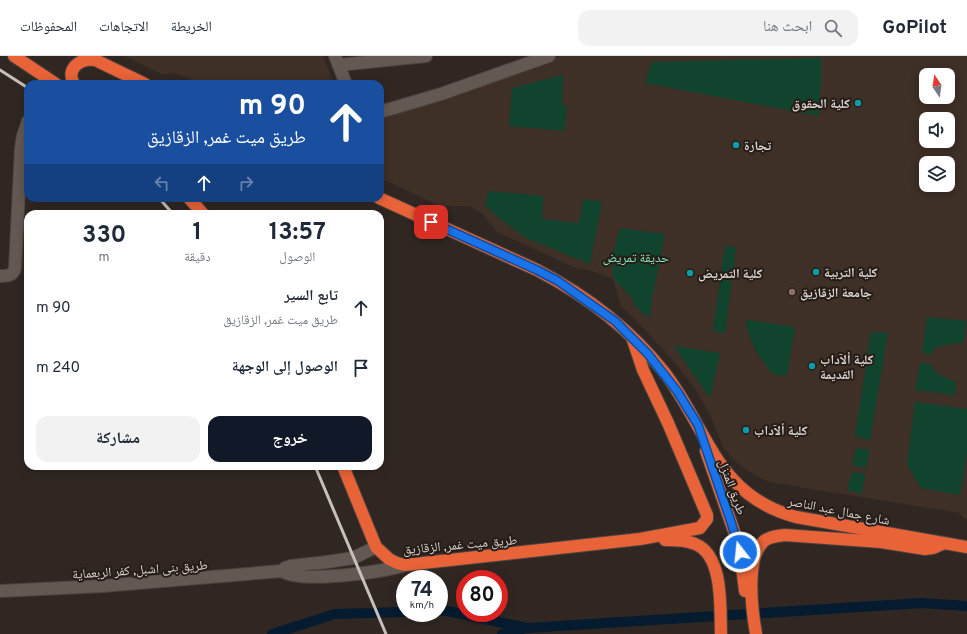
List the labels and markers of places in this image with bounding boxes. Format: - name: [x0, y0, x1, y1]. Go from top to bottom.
- place label: كلية الحقوق: [792, 97, 850, 113]
- marker: كلية الحقوق: [853, 98, 863, 108]
- place label: تجارة: [744, 139, 772, 155]
- marker: تجارة: [731, 140, 741, 150]
- pin: [414, 205, 448, 239]
- place label: كلية التربية: [824, 266, 878, 282]
- place label: كلية التمريض: [698, 267, 763, 283]
- marker: كلية التربية: [811, 267, 821, 277]
- marker: كلية التمريض: [685, 268, 695, 278]
- place label: جامعة الزقازيق: [800, 286, 872, 302]
- marker: جامعة الزقازيق: [787, 287, 797, 297]
- place label: كلية ألآداب القديمة: [820, 352, 874, 384]
- marker: كلية ألآداب القديمة: [807, 361, 817, 371]
- place label: كلية ألآداب: [754, 423, 808, 440]
- marker: كلية ألآداب: [741, 425, 751, 435]

